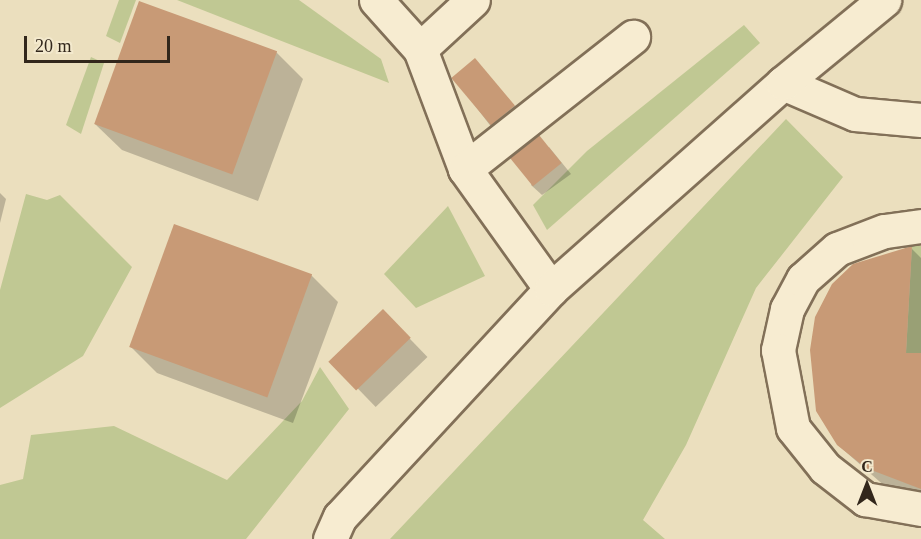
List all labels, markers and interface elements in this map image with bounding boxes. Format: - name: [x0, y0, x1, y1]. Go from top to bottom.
- scale bar: [27, 24, 172, 62]
- text: 20 m: [35, 36, 72, 56]
- north arrow: [837, 455, 897, 515]
- text: С: [861, 458, 873, 475]

